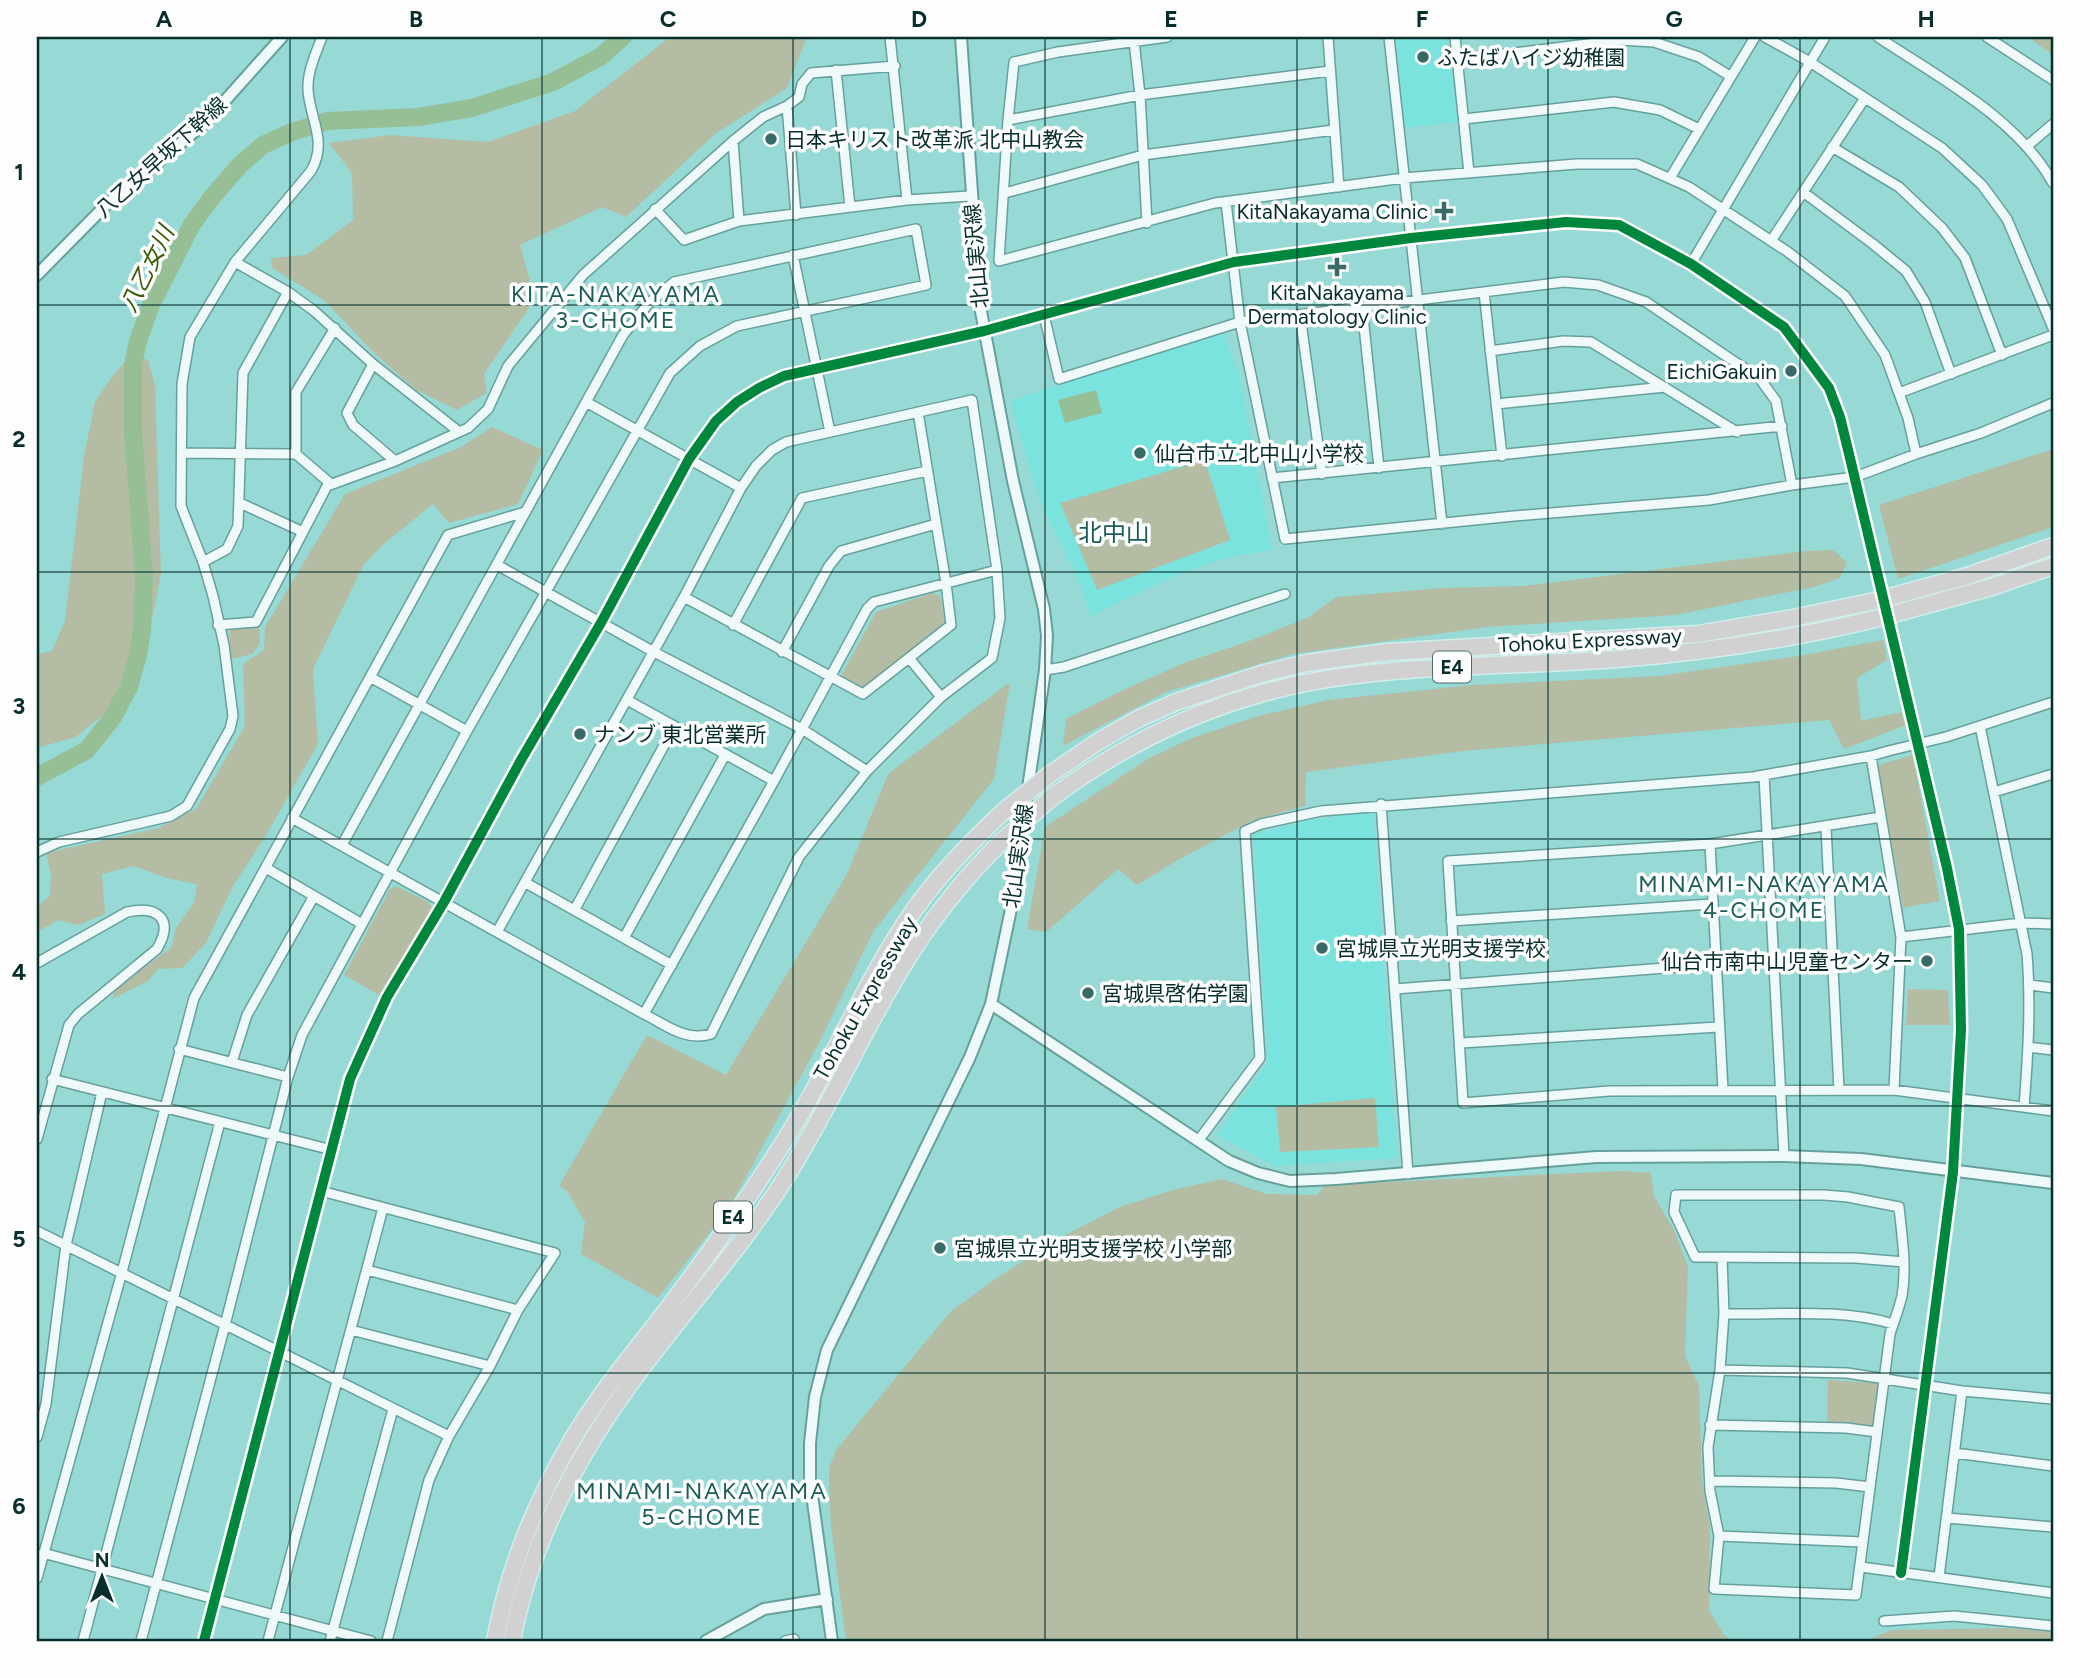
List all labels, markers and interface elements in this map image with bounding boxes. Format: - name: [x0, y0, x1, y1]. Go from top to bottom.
- text: A: [156, 5, 173, 33]
- text: B: [409, 5, 423, 33]
- text: C: [660, 5, 677, 33]
- text: D: [911, 5, 927, 33]
- text: E: [1164, 5, 1178, 33]
- text: F: [1416, 5, 1429, 33]
- text: G: [1665, 5, 1683, 33]
- text: H: [1917, 5, 1935, 33]
- place label: ふたばハイジ幼稚園: [1437, 45, 1626, 70]
- marker: ふたばハイジ幼稚園: [1415, 49, 1431, 65]
- street label: 八乙女早坂下幹線: [90, 92, 232, 222]
- place label: 日本キリスト改革派 北中山教会: [785, 127, 1084, 152]
- marker: 日本キリスト改革派 北中山教会: [763, 131, 779, 147]
- text: 1: [14, 158, 24, 186]
- place label: KitaNakayama Clinic: [1236, 199, 1428, 224]
- marker: KitaNakayama Clinic: [1434, 201, 1454, 221]
- street label: 北山実沢線: [959, 203, 993, 309]
- water label: 八乙女川: [114, 219, 181, 316]
- marker: KitaNakayama Dermatology Clinic: [1327, 257, 1347, 277]
- district label: KITA-NAKAYAMA 3-CHOME: [511, 280, 721, 334]
- place label: KitaNakayama Dermatology Clinic: [1247, 280, 1427, 329]
- place label: EichiGakuin: [1667, 359, 1777, 384]
- marker: EichiGakuin: [1783, 363, 1799, 379]
- text: 2: [12, 425, 26, 453]
- place label: 仙台市立北中山小学校: [1154, 441, 1364, 466]
- marker: 仙台市立北中山小学校: [1132, 445, 1148, 461]
- district label: 北中山: [1078, 518, 1150, 547]
- street label: Tohoku Expressway: [1497, 623, 1683, 657]
- road number: E4: [1433, 652, 1471, 682]
- text: 3: [13, 692, 25, 720]
- place label: ナンブ 東北営業所: [594, 722, 767, 747]
- marker: ナンブ 東北営業所: [572, 726, 588, 742]
- street label: 北山実沢線: [998, 802, 1038, 910]
- district label: MINAMI-NAKAYAMA 4-CHOME: [1638, 870, 1890, 924]
- street label: Tohoku Expressway: [808, 912, 922, 1084]
- place label: 宮城県立光明支援学校: [1336, 936, 1546, 961]
- marker: 宮城県立光明支援学校: [1314, 940, 1330, 956]
- place label: 仙台市南中山児童センター: [1661, 949, 1913, 974]
- marker: 仙台市南中山児童センター: [1919, 953, 1935, 969]
- text: 4: [12, 958, 26, 986]
- place label: 宮城県啓佑学園: [1102, 981, 1249, 1006]
- marker: 宮城県啓佑学園: [1080, 985, 1096, 1001]
- road number: E4: [714, 1202, 752, 1232]
- text: 5: [12, 1225, 26, 1253]
- place label: 宮城県立光明支援学校 小学部: [954, 1236, 1232, 1261]
- marker: 宮城県立光明支援学校 小学部: [932, 1240, 948, 1256]
- district label: MINAMI-NAKAYAMA 5-CHOME: [576, 1477, 828, 1531]
- text: 6: [12, 1492, 26, 1520]
- north arrow: [66, 1542, 136, 1612]
- text: N: [95, 1549, 109, 1572]

